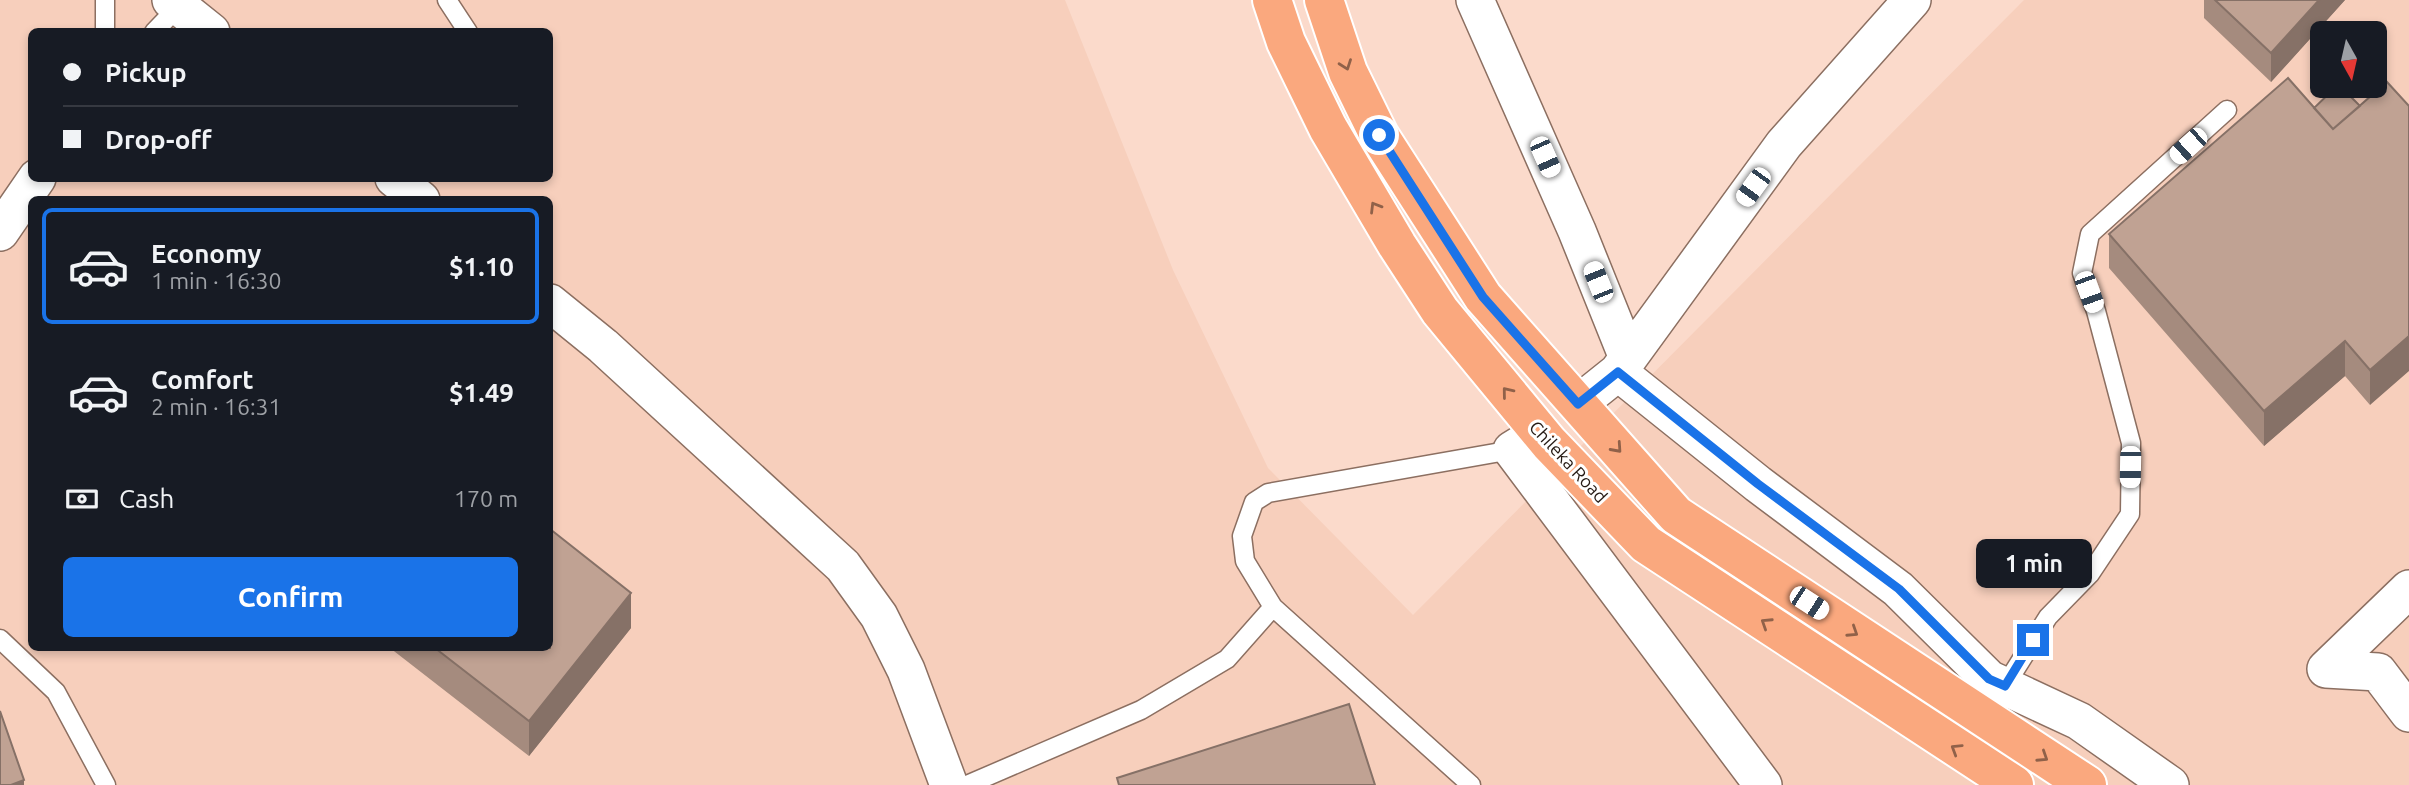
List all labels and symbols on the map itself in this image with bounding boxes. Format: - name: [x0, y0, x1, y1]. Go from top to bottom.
- north arrow: [2310, 21, 2387, 98]
- one-way arrow: [1338, 58, 1352, 70]
- route start: [1363, 119, 1395, 151]
- car: [2166, 124, 2211, 168]
- car: [1527, 134, 1564, 180]
- car: [1733, 164, 1774, 210]
- one-way arrow: [1370, 202, 1383, 215]
- car: [1581, 259, 1616, 305]
- car: [2072, 269, 2107, 315]
- one-way arrow: [1503, 388, 1515, 401]
- street label: Chileka Road: [1526, 416, 1612, 506]
- one-way arrow: [1609, 440, 1621, 453]
- car: [2120, 446, 2141, 488]
- callout: 1 min: [1975, 538, 2091, 588]
- car: [1786, 583, 1833, 623]
- one-way arrow: [1761, 619, 1774, 632]
- one-way arrow: [1845, 624, 1858, 636]
- route end: [2017, 624, 2049, 656]
- one-way arrow: [1951, 744, 1964, 757]
- one-way arrow: [2036, 748, 2049, 761]

